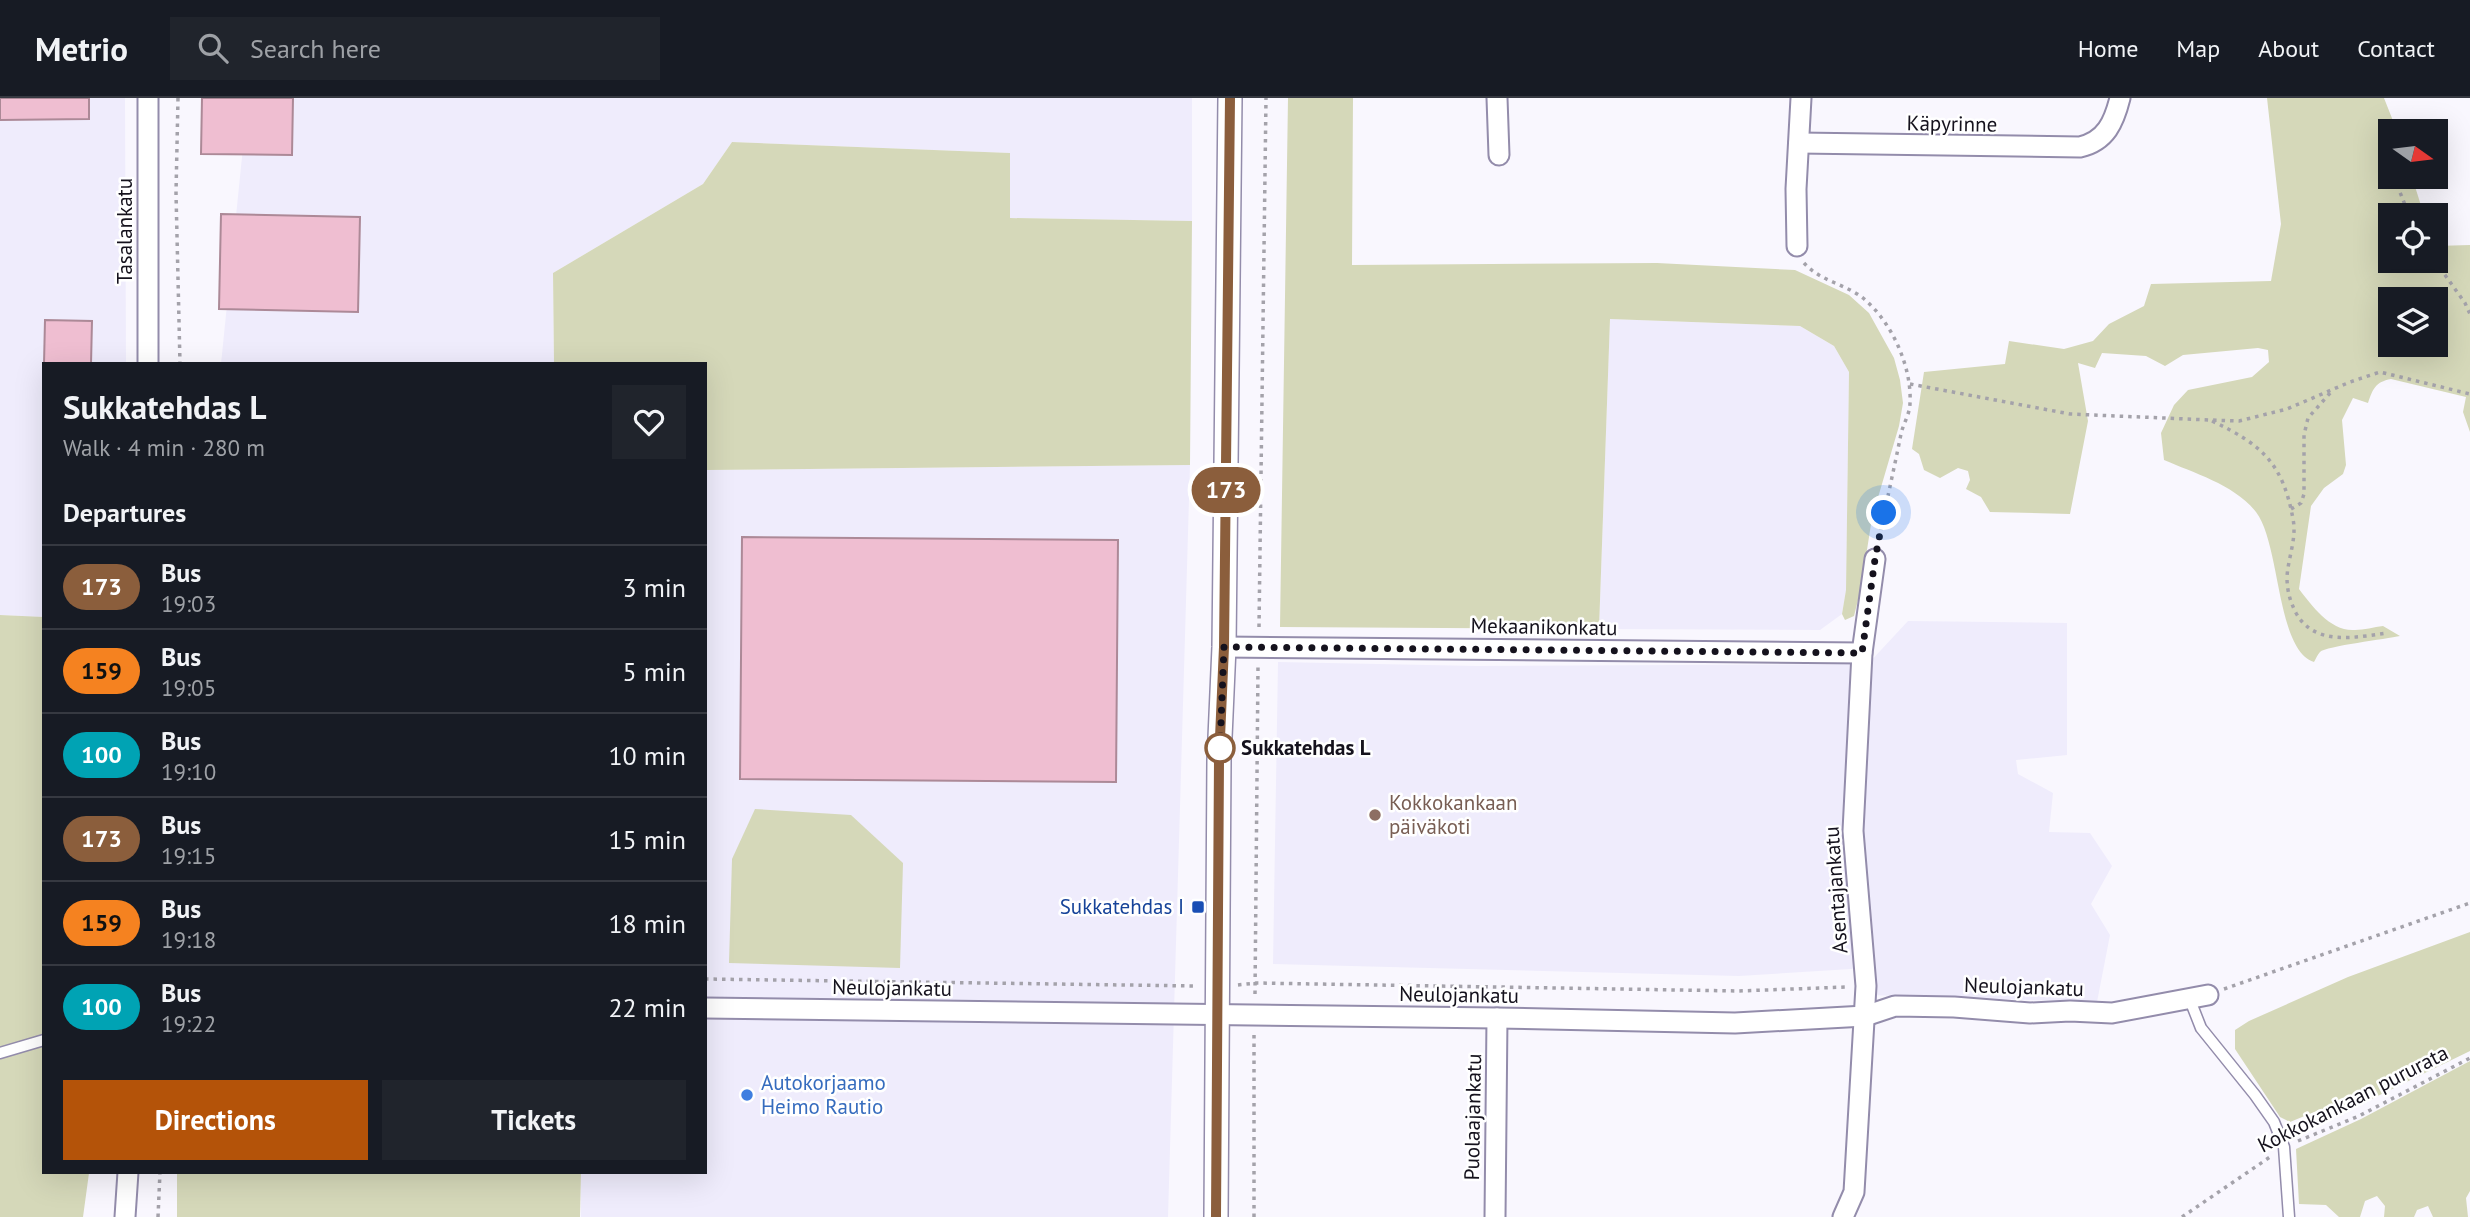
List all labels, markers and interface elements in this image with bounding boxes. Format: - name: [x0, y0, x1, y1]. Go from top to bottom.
- search box: [170, 17, 660, 80]
- text: Metrio: [35, 27, 128, 70]
- icon: search: [194, 29, 232, 67]
- text: Search here: [250, 32, 381, 65]
- text: Home: [2078, 33, 2138, 64]
- text: Map: [2176, 33, 2220, 64]
- text: About: [2258, 33, 2319, 64]
- text: Contact: [2357, 33, 2435, 64]
- street label: Käpyrinne: [1907, 109, 1998, 138]
- north arrow: [2378, 119, 2448, 189]
- map controls: [2378, 119, 2448, 357]
- street label: Tasalankatu: [111, 178, 138, 284]
- button: locate: [2378, 203, 2448, 273]
- button: layers: [2378, 287, 2448, 357]
- text: Sukkatehdas L: [63, 385, 267, 428]
- button: heart: [612, 385, 686, 459]
- text: Walk · 4 min · 280 m: [63, 433, 265, 462]
- line badge: 173: [1186, 467, 1266, 513]
- text: 173: [1206, 474, 1246, 505]
- your location: [1866, 495, 1901, 530]
- text: Departures: [63, 496, 186, 529]
- text: Bus: [161, 556, 201, 589]
- text: 173: [81, 571, 122, 602]
- text: 3 min: [623, 571, 686, 604]
- text: 19:03: [161, 589, 216, 618]
- street label: Mekaanikonkatu: [1470, 612, 1618, 641]
- text: Bus: [161, 640, 201, 673]
- text: 159: [81, 655, 122, 686]
- text: 5 min: [623, 655, 686, 688]
- text: 19:05: [161, 673, 216, 702]
- text: Bus: [161, 724, 201, 757]
- marker: Sukkatehdas L: [1205, 733, 1235, 763]
- place label: Sukkatehdas L: [1241, 734, 1371, 761]
- text: 100: [81, 739, 122, 770]
- text: 10 min: [608, 739, 686, 772]
- text: 19:10: [161, 757, 216, 786]
- place label: Kokkokankaan päiväkoti: [1389, 789, 1518, 840]
- marker: Kokkokankaan päiväkoti: [1367, 807, 1383, 823]
- text: Bus: [161, 808, 201, 841]
- text: 173: [81, 823, 122, 854]
- text: 15 min: [608, 823, 686, 856]
- street label: Asentajankatu: [1818, 826, 1853, 954]
- text: 19:15: [161, 841, 216, 870]
- text: Bus: [161, 892, 201, 925]
- place label: Sukkatehdas I: [1060, 893, 1184, 920]
- marker: Sukkatehdas I: [1190, 899, 1206, 915]
- text: 159: [81, 907, 122, 938]
- text: 18 min: [608, 907, 686, 940]
- text: 19:18: [161, 925, 216, 954]
- street label: Neulojankatu: [1964, 971, 2084, 1002]
- street label: Neulojankatu: [832, 973, 952, 1002]
- text: Bus: [161, 976, 201, 1009]
- street label: Neulojankatu: [1399, 980, 1519, 1009]
- text: 100: [81, 991, 122, 1022]
- text: 22 min: [608, 991, 686, 1024]
- text: 19:22: [161, 1009, 216, 1038]
- street label: Kokkokankaan pururata: [2253, 1039, 2453, 1158]
- street label: Puolaajankatu: [1458, 1053, 1487, 1181]
- place label: Autokorjaamo Heimo Rautio: [761, 1069, 886, 1120]
- button: Directions: [63, 1080, 368, 1160]
- button: Tickets: [382, 1080, 686, 1160]
- marker: Autokorjaamo Heimo Rautio: [739, 1087, 755, 1103]

